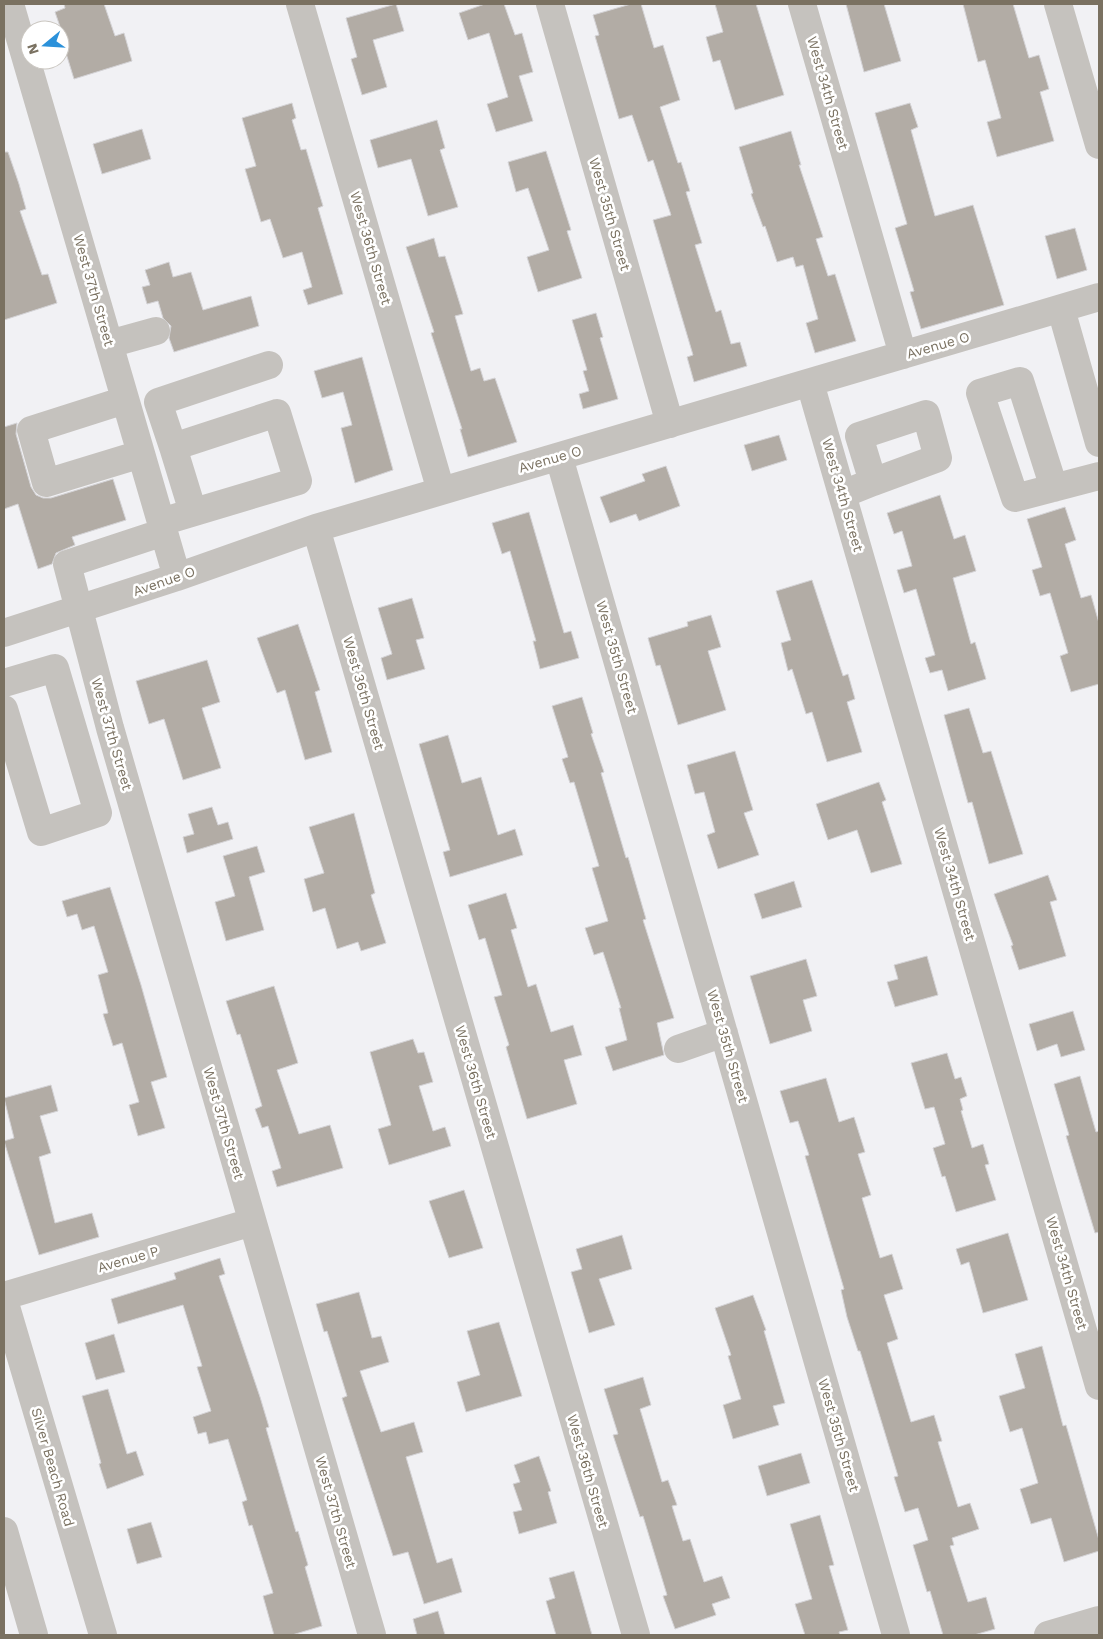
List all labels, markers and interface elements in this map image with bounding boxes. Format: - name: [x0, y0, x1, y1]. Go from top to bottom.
- north arrow: [20, 20, 70, 70]
- street label: West 34th Street: [804, 34, 852, 152]
- text: N: [23, 42, 42, 56]
- street label: West 35th Street: [586, 156, 634, 272]
- street label: West 36th Street: [347, 189, 395, 307]
- street label: West 37th Street: [70, 232, 118, 348]
- street label: Avenue O: [905, 328, 971, 362]
- street label: West 34th Street: [819, 436, 867, 554]
- street label: Avenue O: [517, 442, 583, 476]
- street label: Avenue O: [131, 563, 197, 599]
- street label: West 35th Street: [593, 599, 641, 715]
- street label: West 36th Street: [340, 634, 388, 752]
- street label: West 37th Street: [88, 676, 136, 792]
- street label: West 34th Street: [931, 825, 979, 943]
- street label: West 35th Street: [704, 988, 752, 1104]
- street label: West 36th Street: [452, 1023, 500, 1141]
- street label: West 37th Street: [200, 1065, 248, 1181]
- street label: West 34th Street: [1043, 1214, 1091, 1332]
- street label: Avenue P: [96, 1243, 160, 1275]
- street label: West 35th Street: [815, 1377, 863, 1493]
- street label: Silver Beach Road: [28, 1406, 78, 1528]
- street label: West 36th Street: [564, 1412, 612, 1530]
- street label: West 37th Street: [312, 1454, 360, 1570]

